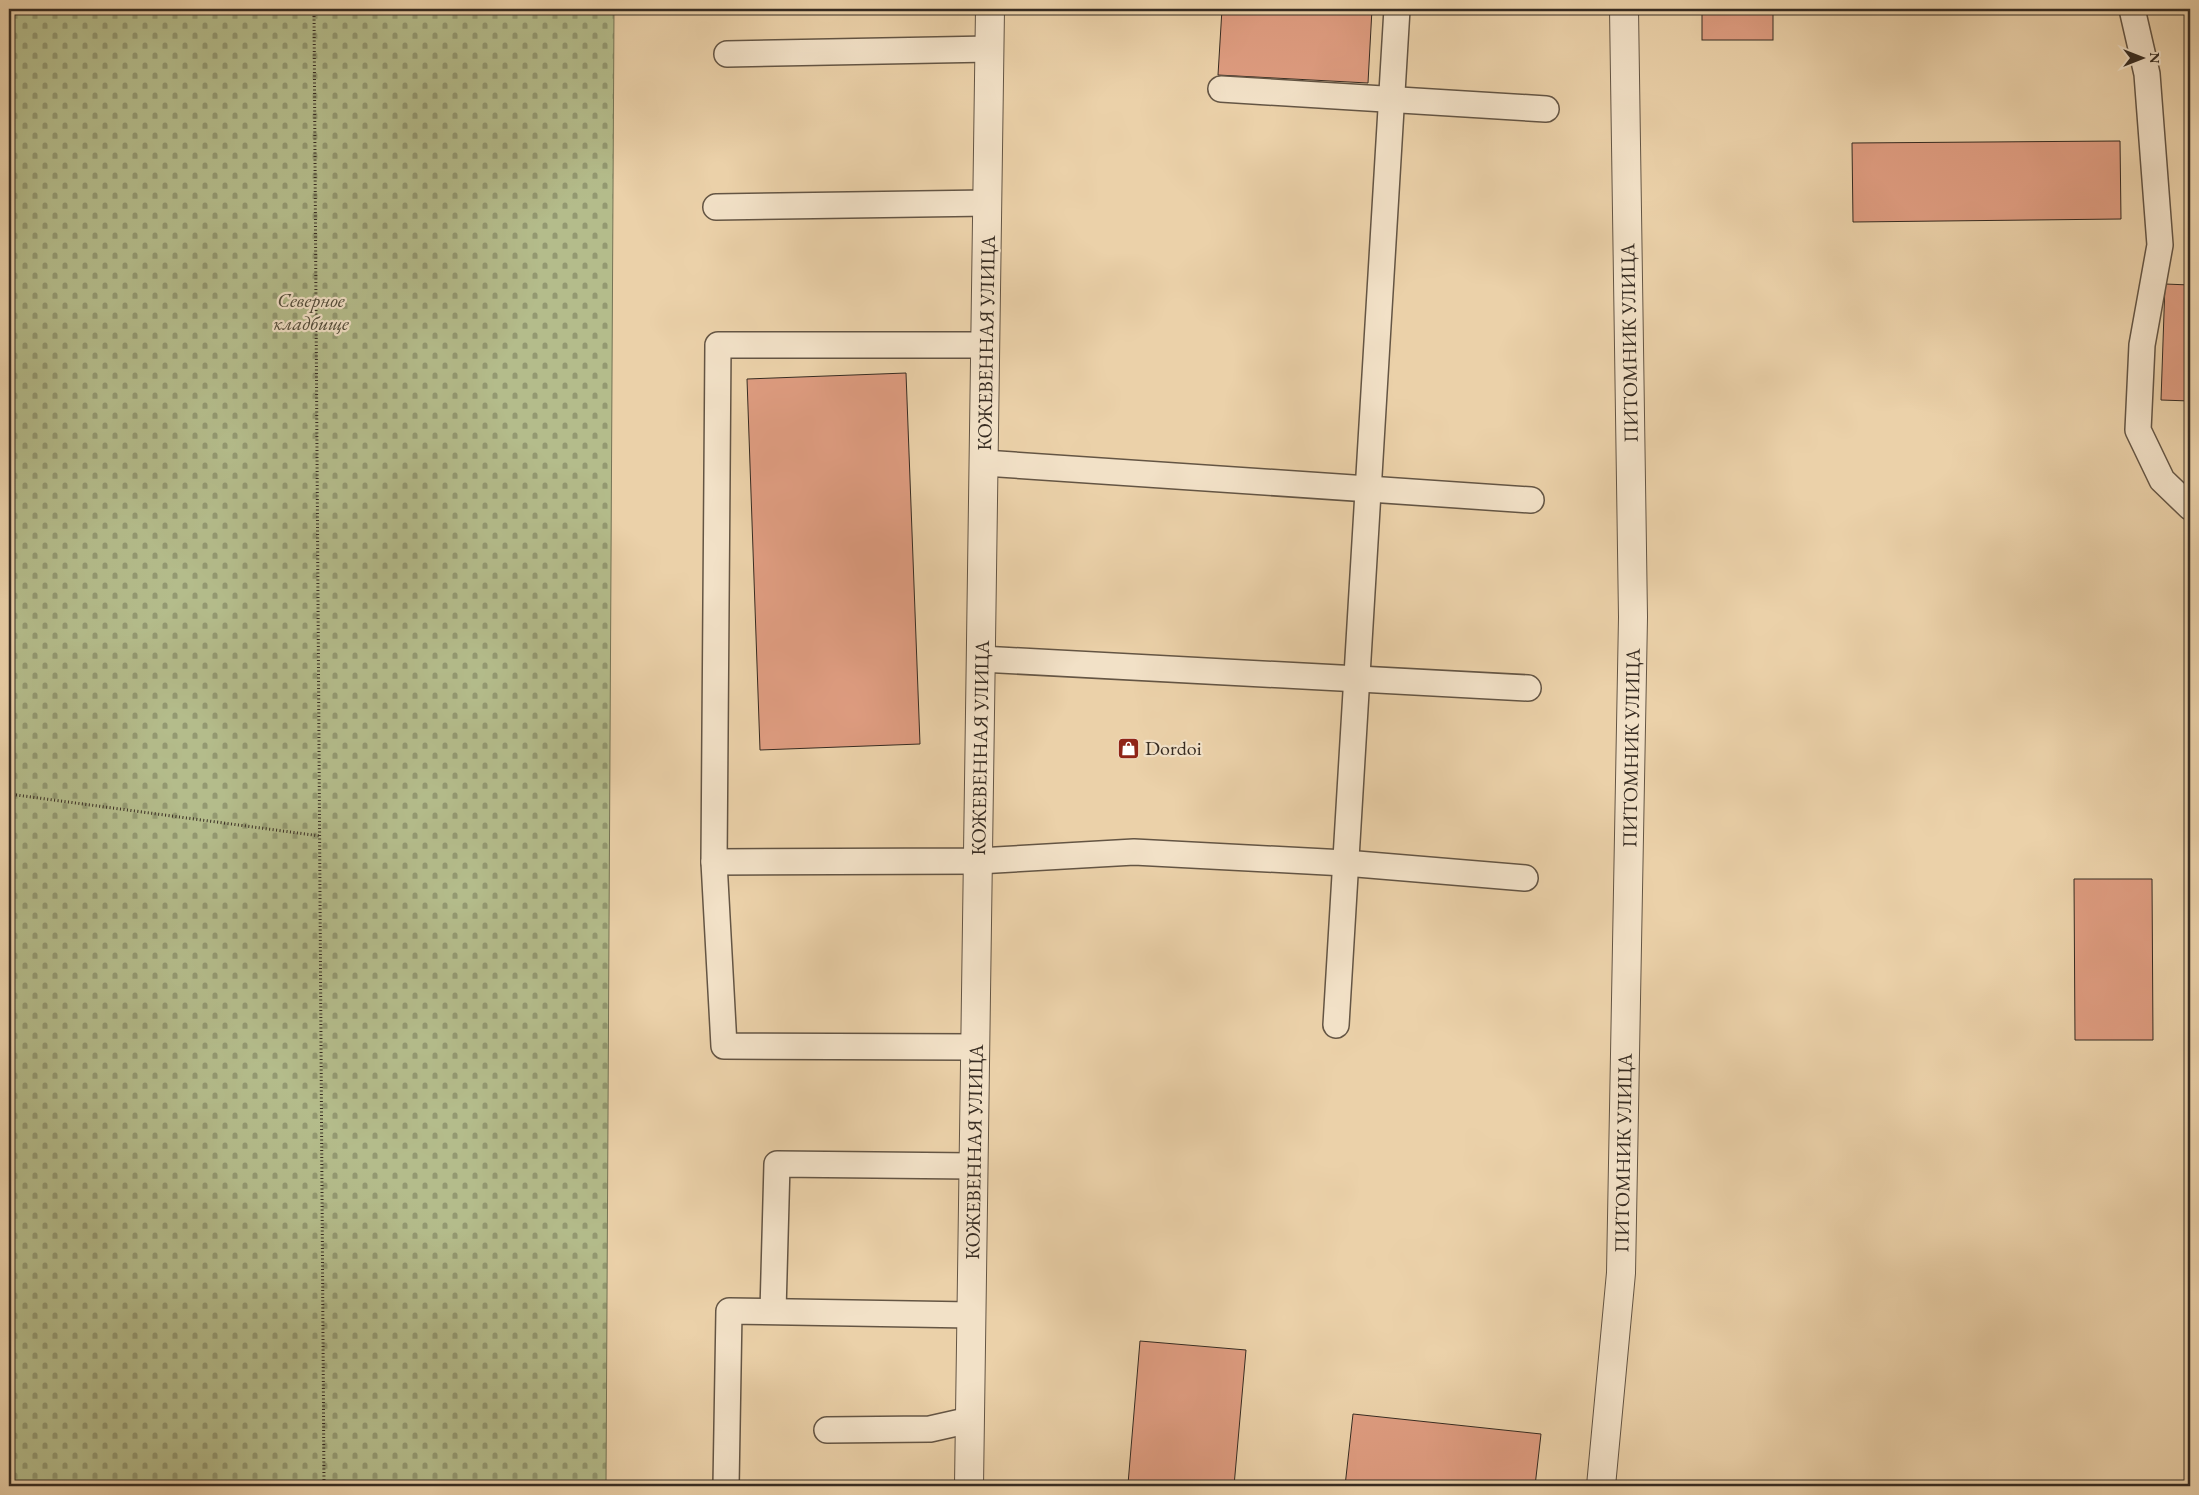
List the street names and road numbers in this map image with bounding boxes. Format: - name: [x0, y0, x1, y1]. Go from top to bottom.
- street label: КОЖЕВЕННАЯ УЛИЦА: [971, 235, 1001, 451]
- street label: ПИТОМНИК УЛИЦА: [1614, 243, 1644, 443]
- street label: КОЖЕВЕННАЯ УЛИЦА: [965, 640, 995, 856]
- street label: ПИТОМНИК УЛИЦА: [1616, 648, 1646, 848]
- street label: КОЖЕВЕННАЯ УЛИЦА: [959, 1044, 989, 1260]
- street label: ПИТОМНИК УЛИЦА: [1608, 1053, 1638, 1253]

